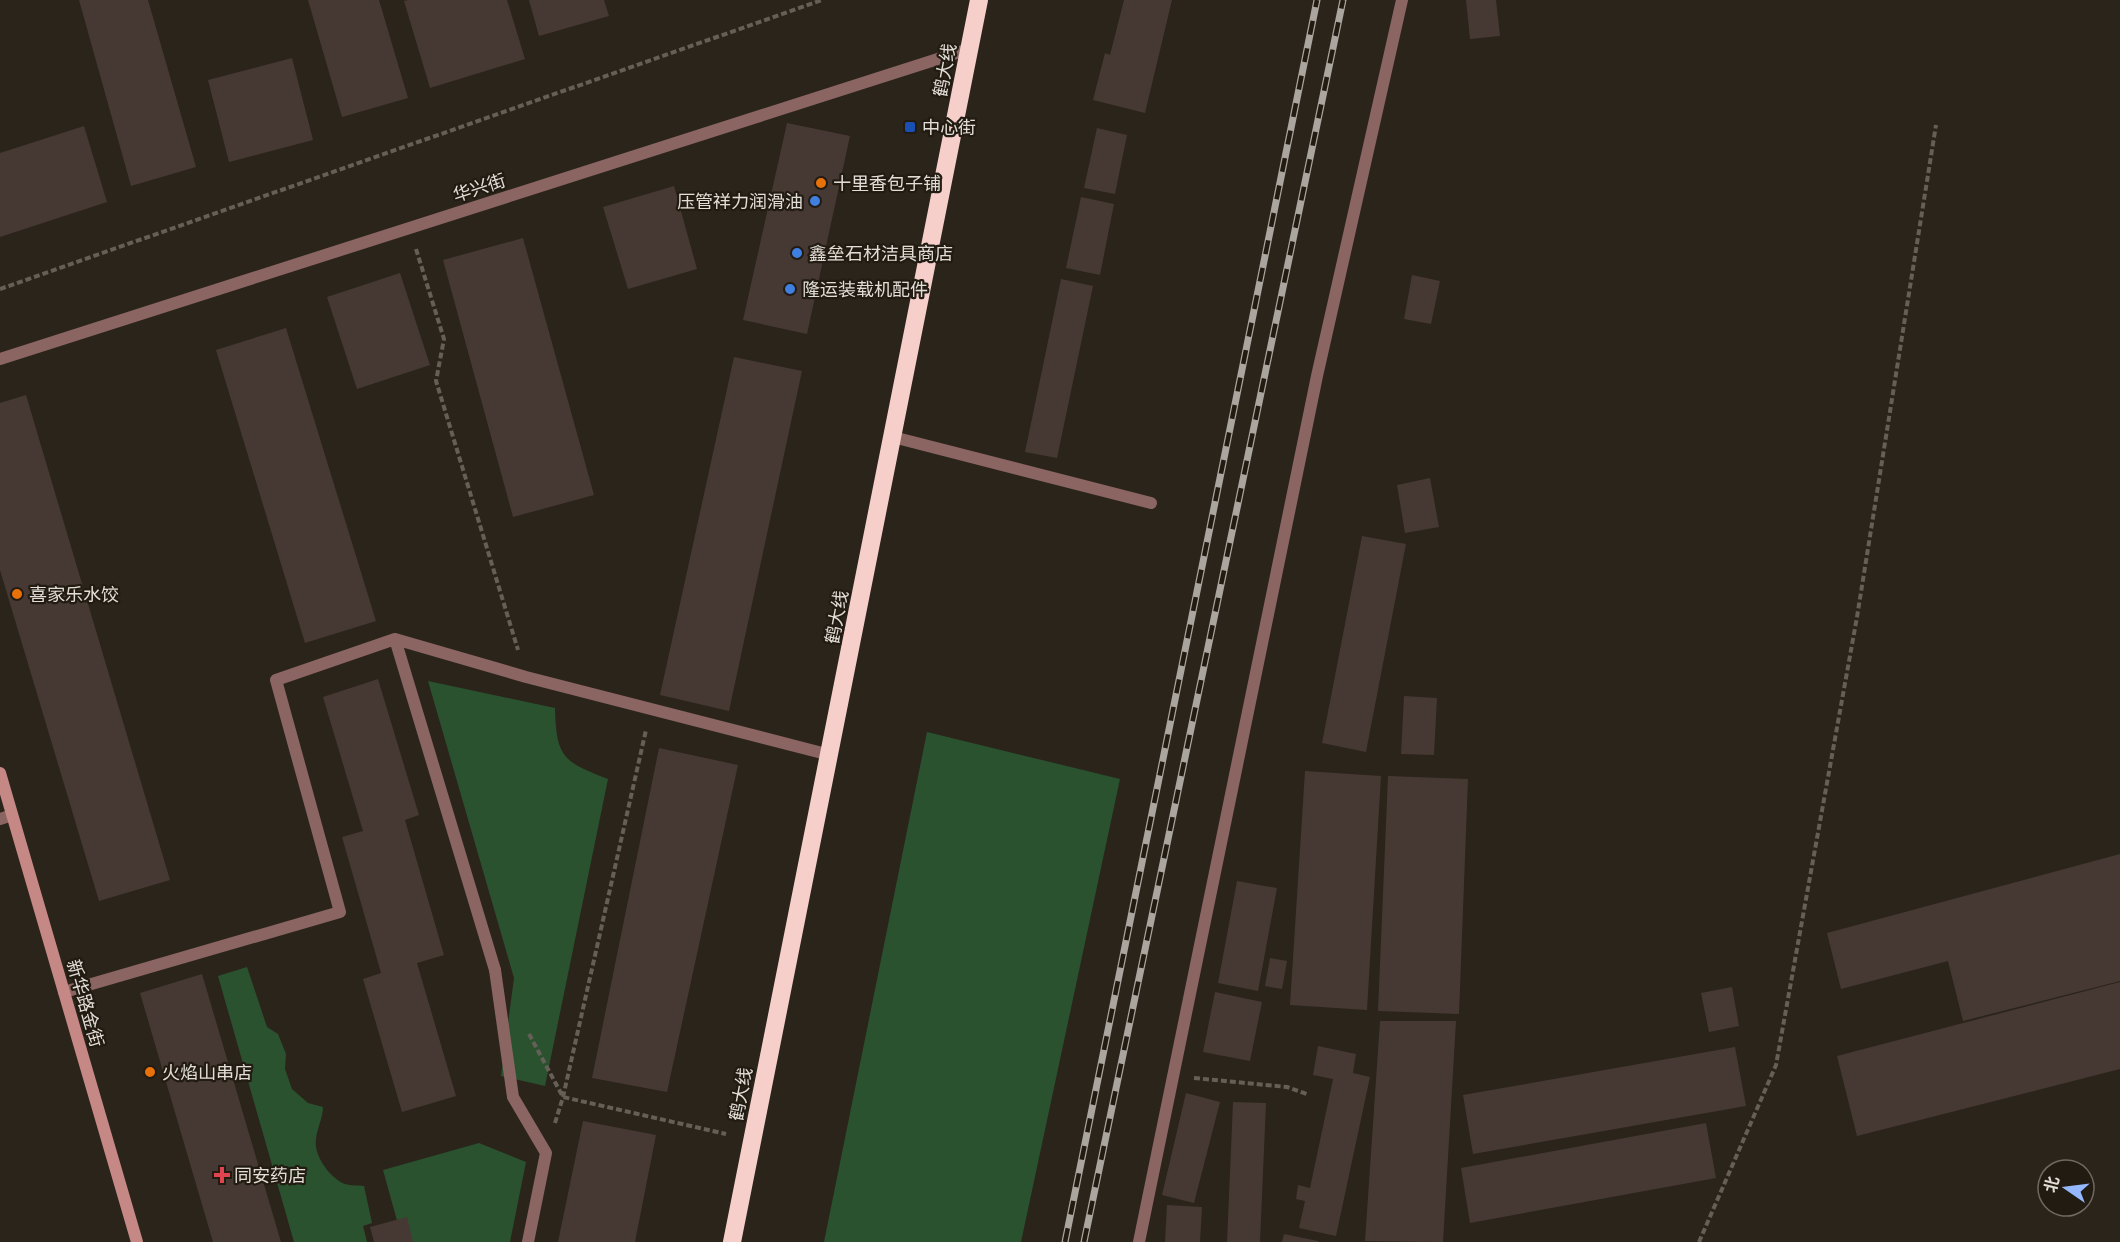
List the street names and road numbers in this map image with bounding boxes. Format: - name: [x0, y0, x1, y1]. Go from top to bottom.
- street label: 鹤大线: [928, 41, 960, 99]
- street label: 华兴街: [450, 168, 508, 206]
- street label: 鹤大线: [820, 588, 852, 646]
- street label: 新华路金街: [63, 957, 109, 1049]
- street label: 鹤大线: [724, 1065, 756, 1123]

